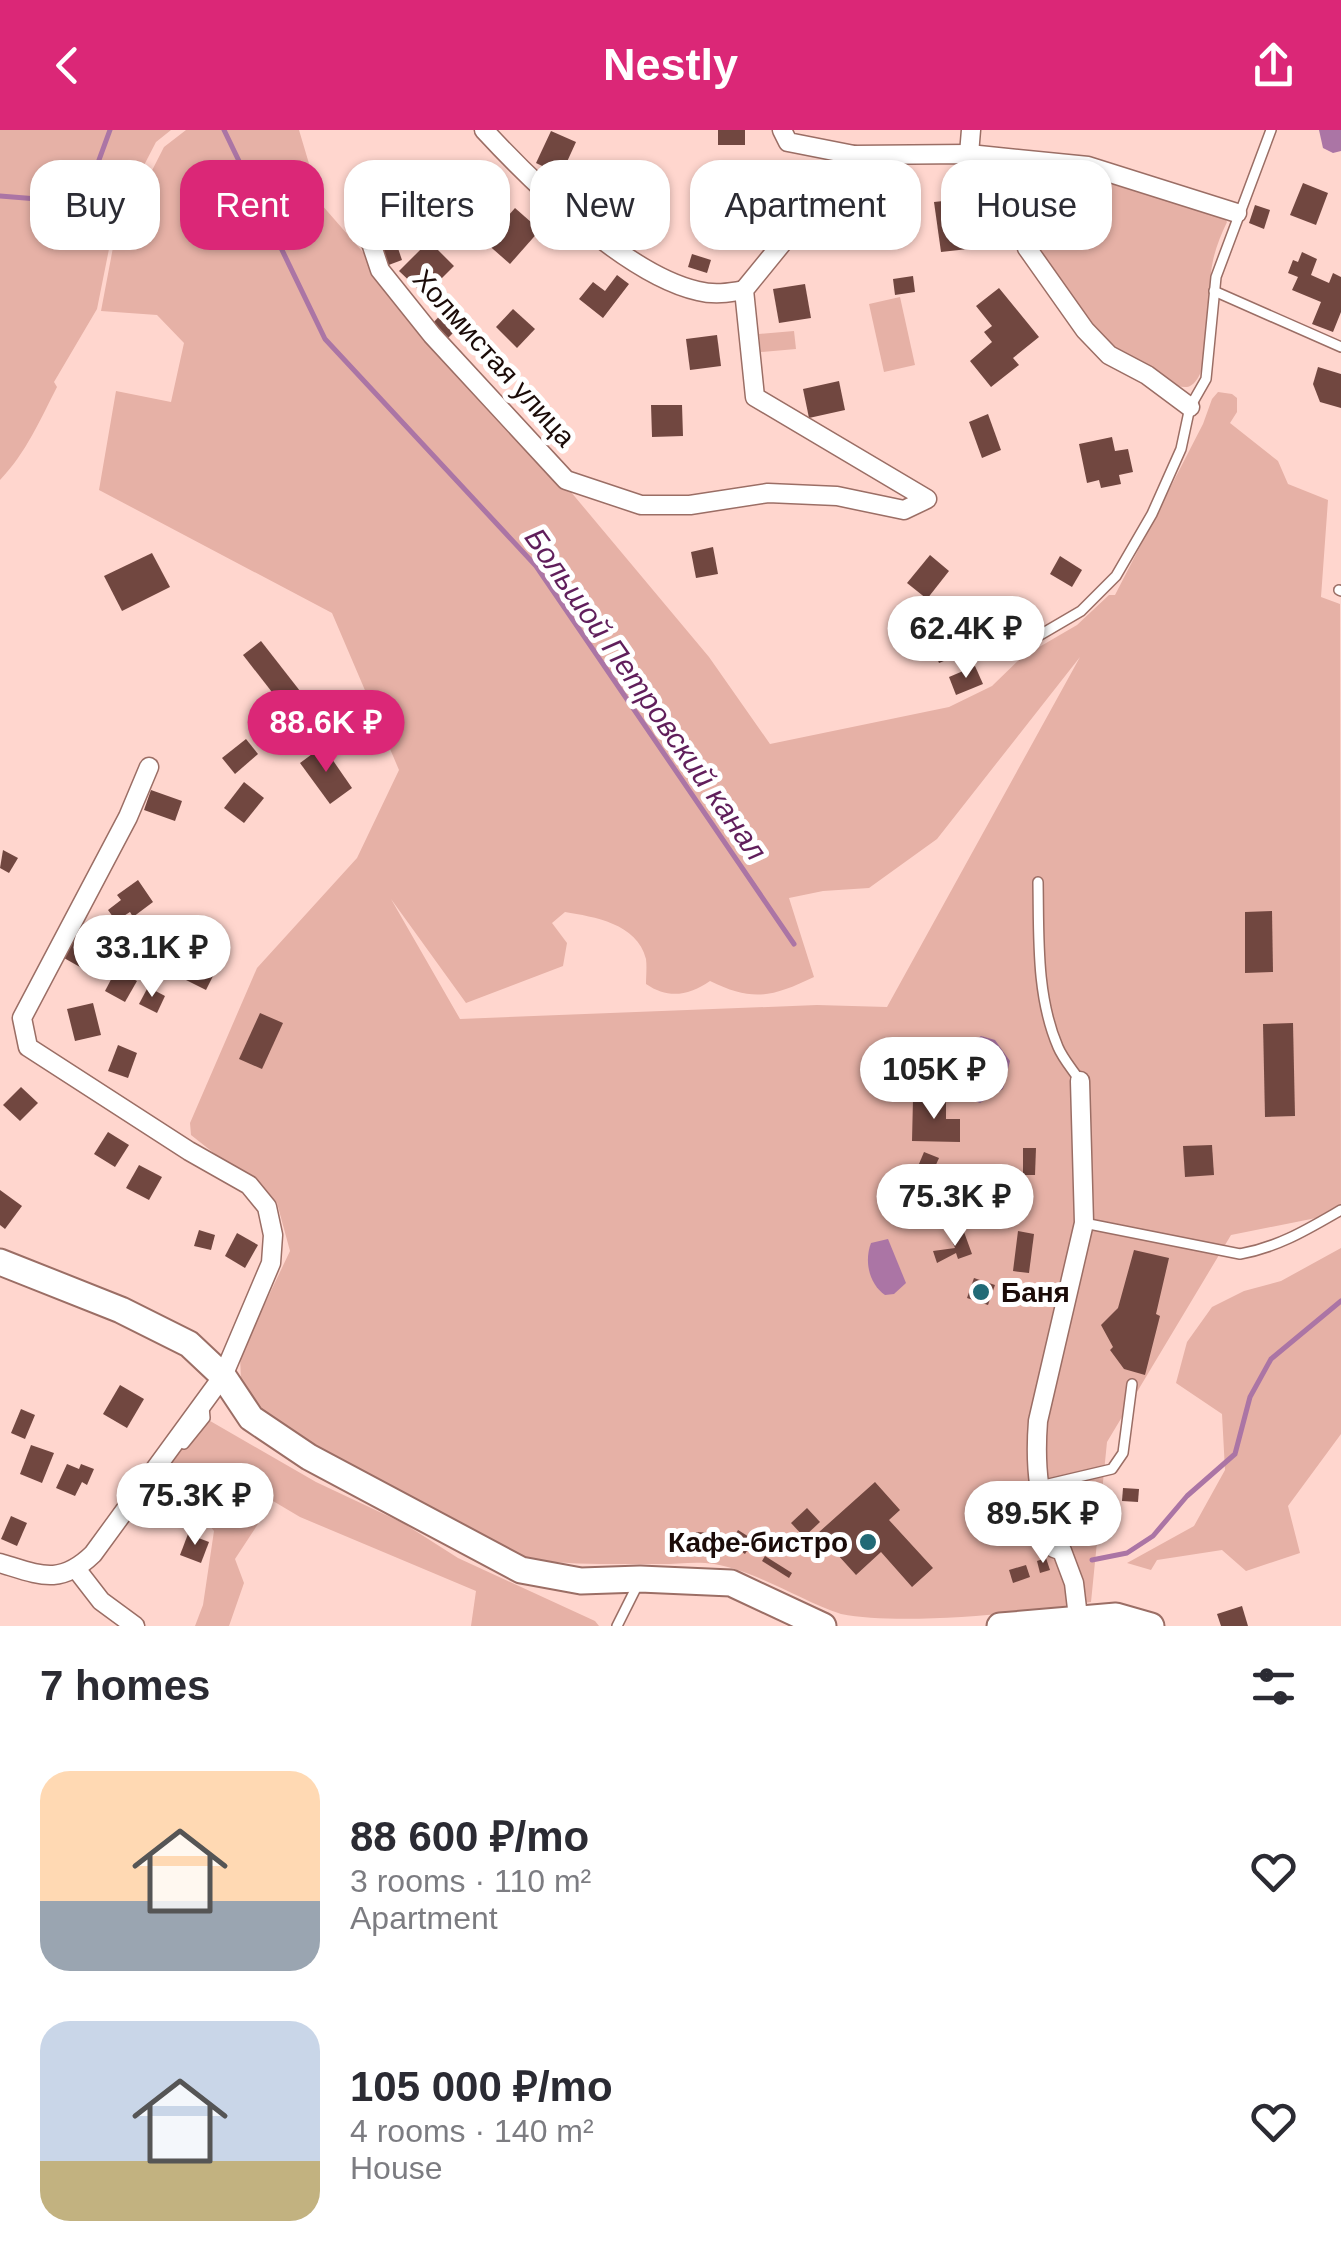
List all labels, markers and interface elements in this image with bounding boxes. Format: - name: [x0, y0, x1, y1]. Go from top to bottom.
- icon: back: [40, 38, 95, 93]
- icon: share: [1246, 38, 1301, 93]
- text: Nestly: [603, 39, 738, 90]
- chip: Buy: [30, 160, 160, 250]
- chip: Rent: [180, 160, 324, 250]
- chip: Filters: [344, 160, 510, 250]
- chip: New: [530, 160, 670, 250]
- chip: Apartment: [690, 160, 921, 250]
- chip: House: [941, 160, 1112, 250]
- street label: Холмистая улица: [407, 263, 582, 453]
- water label: Большой Петровский канал: [518, 522, 774, 866]
- pin: 62.4K ₽: [874, 596, 1058, 681]
- text: 62.4K ₽: [910, 610, 1022, 646]
- pin: 88.6K ₽: [234, 690, 418, 775]
- text: 88.6K ₽: [270, 704, 382, 740]
- pin: 33.1K ₽: [60, 915, 244, 1000]
- text: 33.1K ₽: [96, 929, 208, 965]
- pin: 105K ₽: [853, 1037, 1015, 1122]
- text: 105K ₽: [882, 1051, 986, 1087]
- pin: 75.3K ₽: [863, 1164, 1047, 1249]
- text: 75.3K ₽: [899, 1178, 1011, 1214]
- place label: Баня: [1001, 1277, 1070, 1308]
- marker: Баня: [970, 1281, 992, 1303]
- pin: 75.3K ₽: [103, 1463, 287, 1548]
- text: 75.3K ₽: [139, 1477, 251, 1513]
- pin: 89.5K ₽: [951, 1481, 1135, 1566]
- text: 89.5K ₽: [987, 1495, 1099, 1531]
- place label: Кафе-бистро: [668, 1527, 848, 1558]
- marker: Кафе-бистро: [857, 1531, 879, 1553]
- icon: filters: [1246, 1659, 1301, 1714]
- text: 7 homes: [40, 1662, 210, 1709]
- icon: home: [120, 1811, 240, 1931]
- text: 88 600 ₽/mo: [350, 1813, 589, 1860]
- icon: heart: [1246, 1844, 1301, 1899]
- text: 3 rooms · 110 m²: [350, 1863, 591, 1899]
- text: Apartment: [350, 1900, 498, 1936]
- icon: home: [120, 2061, 240, 2181]
- text: 105 000 ₽/mo: [350, 2063, 613, 2110]
- icon: heart: [1246, 2094, 1301, 2149]
- text: 4 rooms · 140 m²: [350, 2113, 594, 2149]
- text: House: [350, 2150, 443, 2186]

